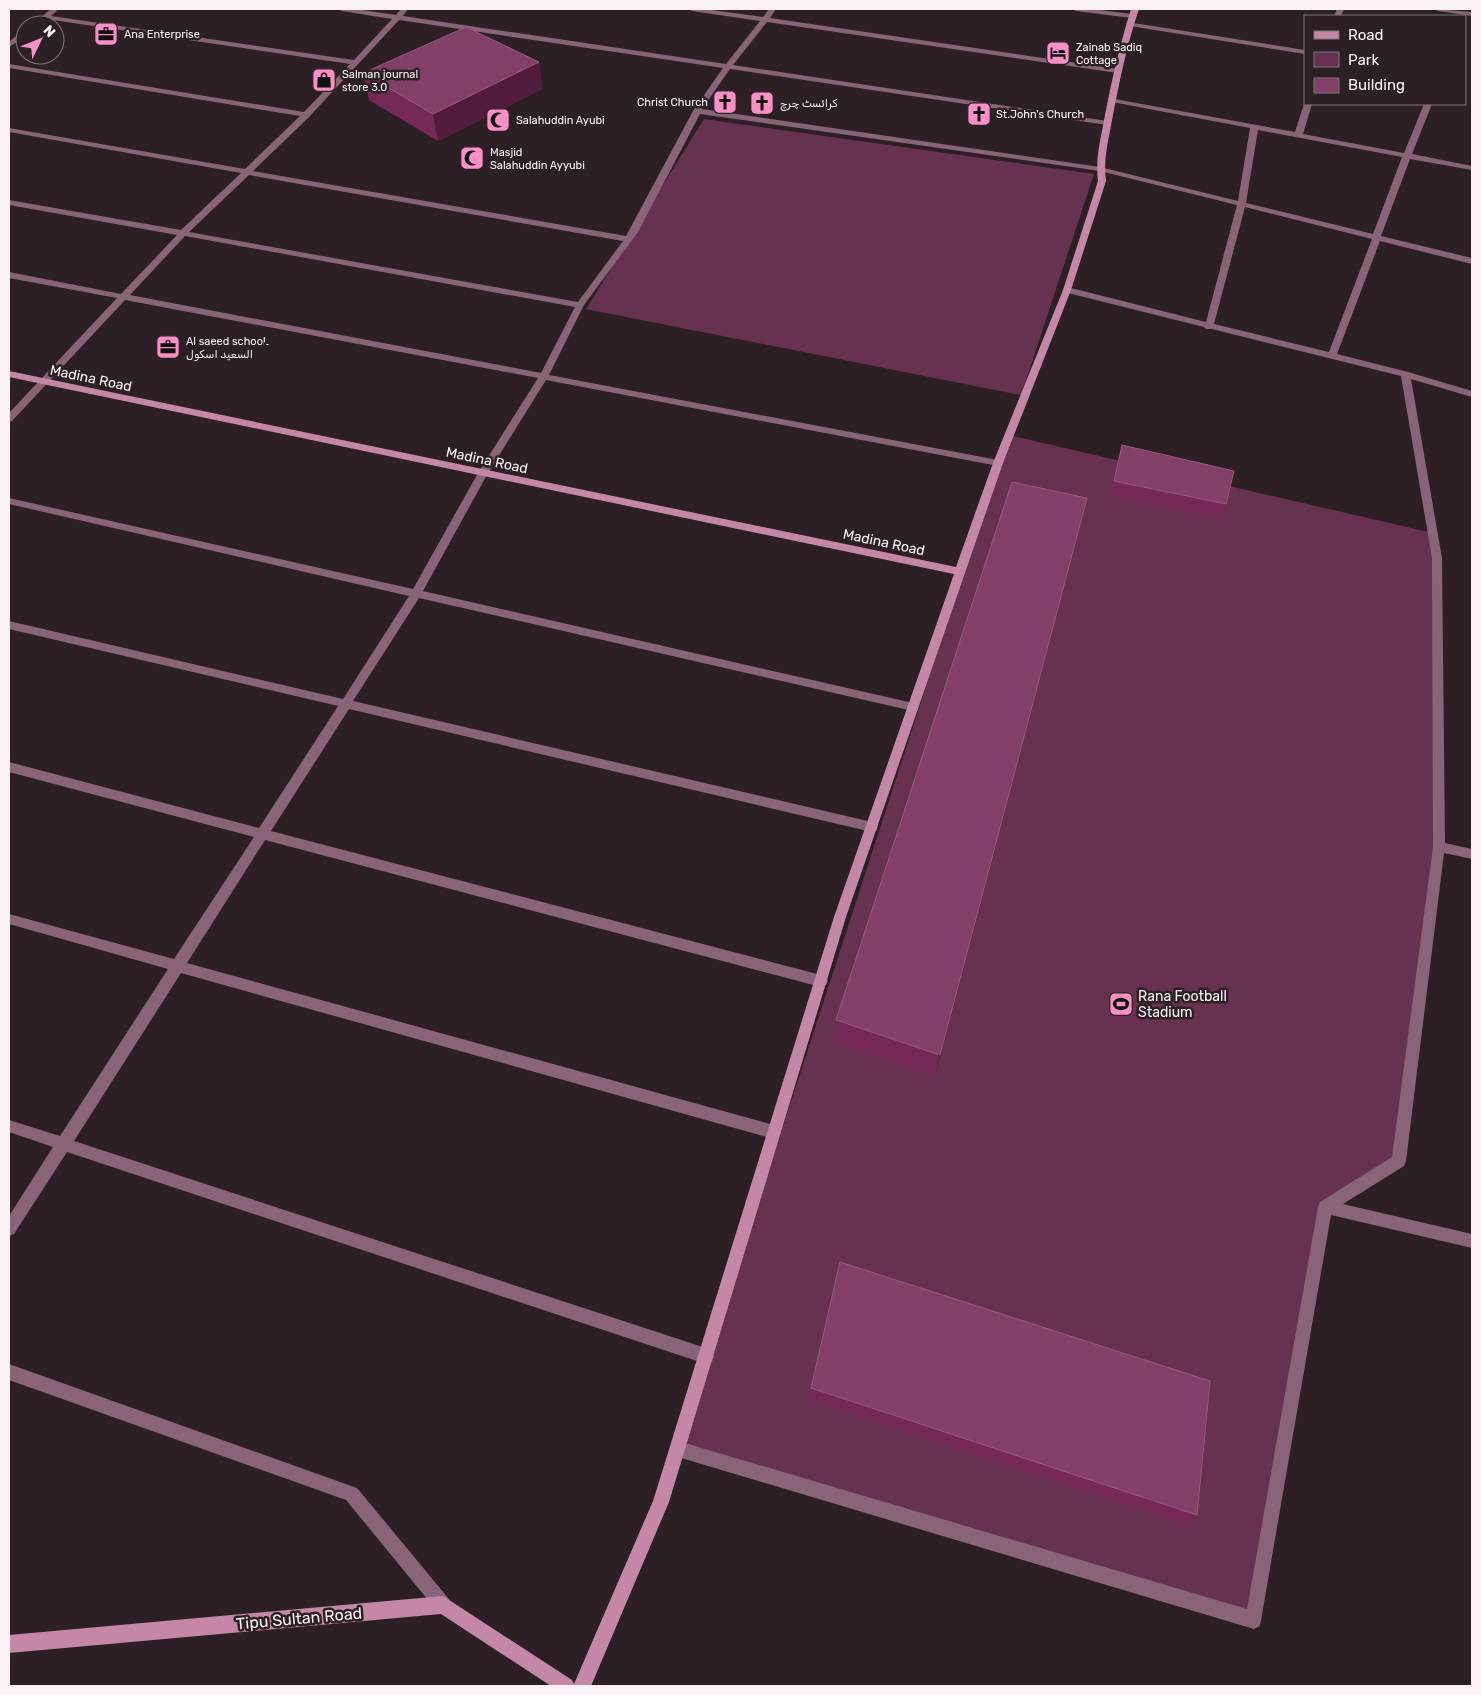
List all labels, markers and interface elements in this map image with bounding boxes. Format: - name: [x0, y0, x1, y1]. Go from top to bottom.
- north arrow: [15, 15, 65, 65]
- legend: [1304, 15, 1466, 105]
- office icon: Ana Enterprise: [93, 21, 119, 47]
- text: N: [39, 22, 59, 41]
- text: Road: [1348, 26, 1384, 44]
- place label: Ana Enterprise: [124, 28, 200, 41]
- hotel icon: Zainab Sadiq Cottage: [1045, 40, 1071, 66]
- place label: Zainab Sadiq Cottage: [1076, 41, 1142, 67]
- text: Park: [1348, 51, 1379, 69]
- shop icon: Salman journal store 3.0: [311, 67, 337, 93]
- place label: Salman journal store 3.0: [342, 68, 418, 94]
- text: Building: [1348, 76, 1405, 94]
- church icon: Christ Church: [712, 89, 738, 115]
- church icon: کرائسٹ چرچ: [749, 90, 775, 116]
- place label: Christ Church: [637, 96, 708, 109]
- place label: کرائسٹ چرچ: [780, 97, 837, 112]
- church icon: St.John's Church: [966, 101, 992, 127]
- mosque icon: Salahuddin Ayubi: [485, 107, 511, 133]
- place label: St.John's Church: [996, 108, 1084, 121]
- place label: Salahuddin Ayubi: [516, 114, 605, 127]
- mosque icon: Masjid Salahuddin Ayyubi: [459, 145, 485, 171]
- place label: Masjid Salahuddin Ayyubi: [490, 146, 585, 172]
- office icon: Al saeed school۔ السعید اسکول: [155, 334, 181, 360]
- place label: Al saeed school۔ السعید اسکول: [186, 335, 269, 362]
- street label: Madina Road: [48, 362, 133, 395]
- street label: Madina Road: [444, 444, 529, 477]
- street label: Madina Road: [841, 526, 926, 559]
- place label: Rana Football Stadium: [1138, 988, 1227, 1021]
- sports icon: Rana Football Stadium: [1108, 991, 1134, 1017]
- street label: Tipu Sultan Road: [235, 1604, 363, 1633]

